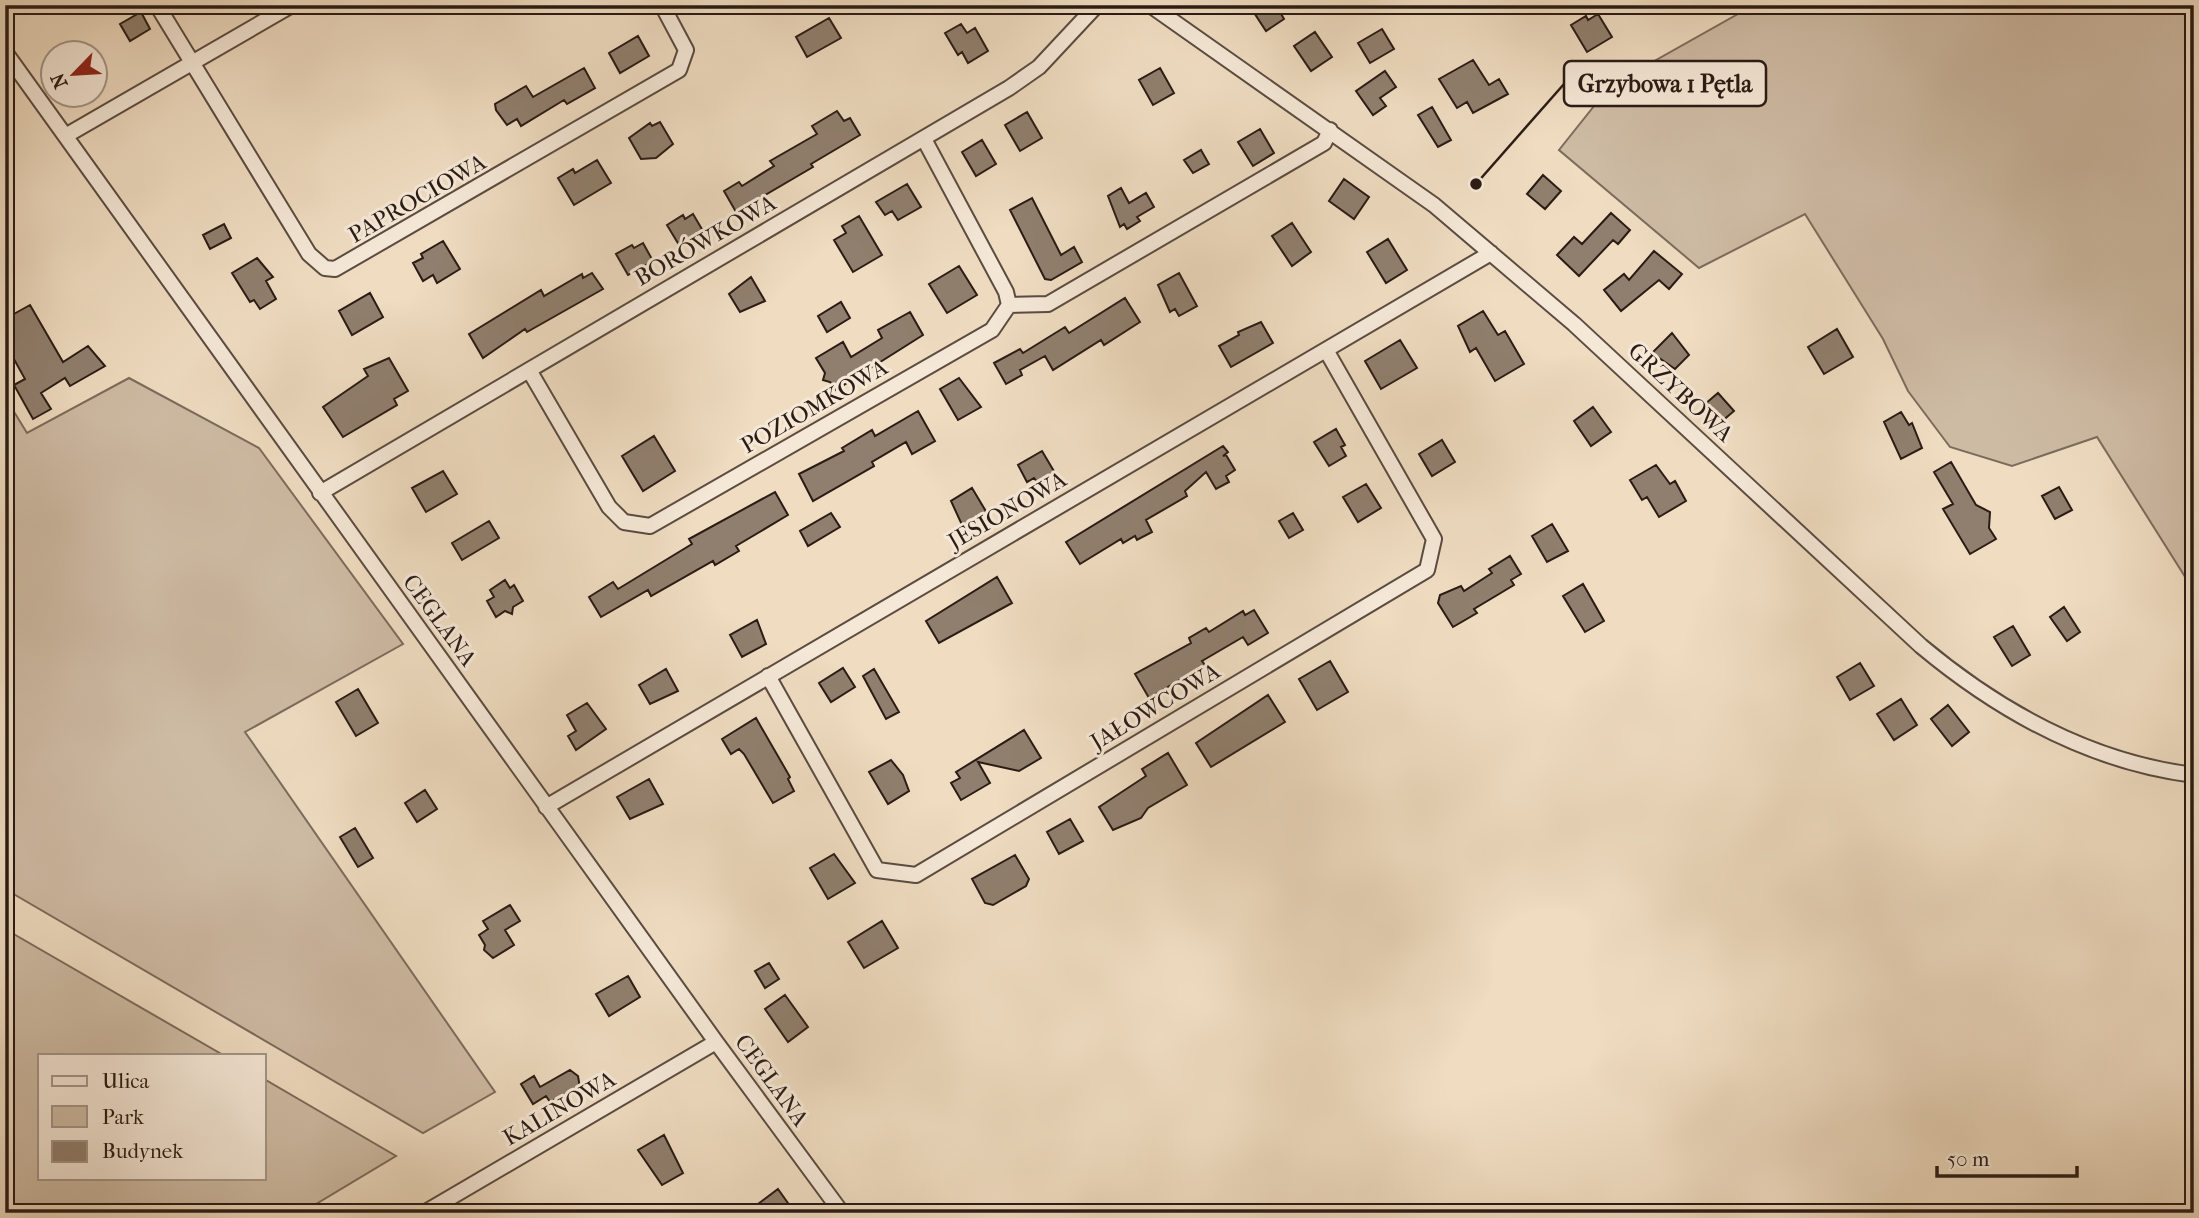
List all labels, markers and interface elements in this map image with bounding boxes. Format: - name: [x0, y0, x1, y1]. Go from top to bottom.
- north arrow: [38, 38, 108, 108]
- callout: Grzybowa 1 Pętla: [1564, 61, 1766, 106]
- text: N: [46, 69, 73, 92]
- text: Grzybowa 1 Pętla: [1578, 70, 1753, 99]
- street label: PAPROCIOWA: [344, 148, 492, 249]
- street label: BORÓWKOWA: [629, 188, 782, 292]
- street label: GRZYBOWA: [1623, 337, 1739, 448]
- street label: POZIOMKOWA: [736, 353, 893, 459]
- street label: JESIONOWA: [942, 465, 1072, 556]
- street label: CEGLANA: [397, 569, 483, 672]
- street label: JAŁOWCOWA: [1084, 657, 1226, 757]
- street label: CEGLANA: [729, 1029, 815, 1132]
- legend: [38, 1054, 266, 1180]
- street label: KALINOWA: [498, 1065, 621, 1151]
- text: Ulica: [102, 1069, 149, 1093]
- text: Park: [102, 1105, 144, 1129]
- scale bar: [1937, 1134, 2076, 1178]
- text: Budynek: [102, 1139, 183, 1163]
- text: 50 m: [1947, 1147, 1990, 1171]

